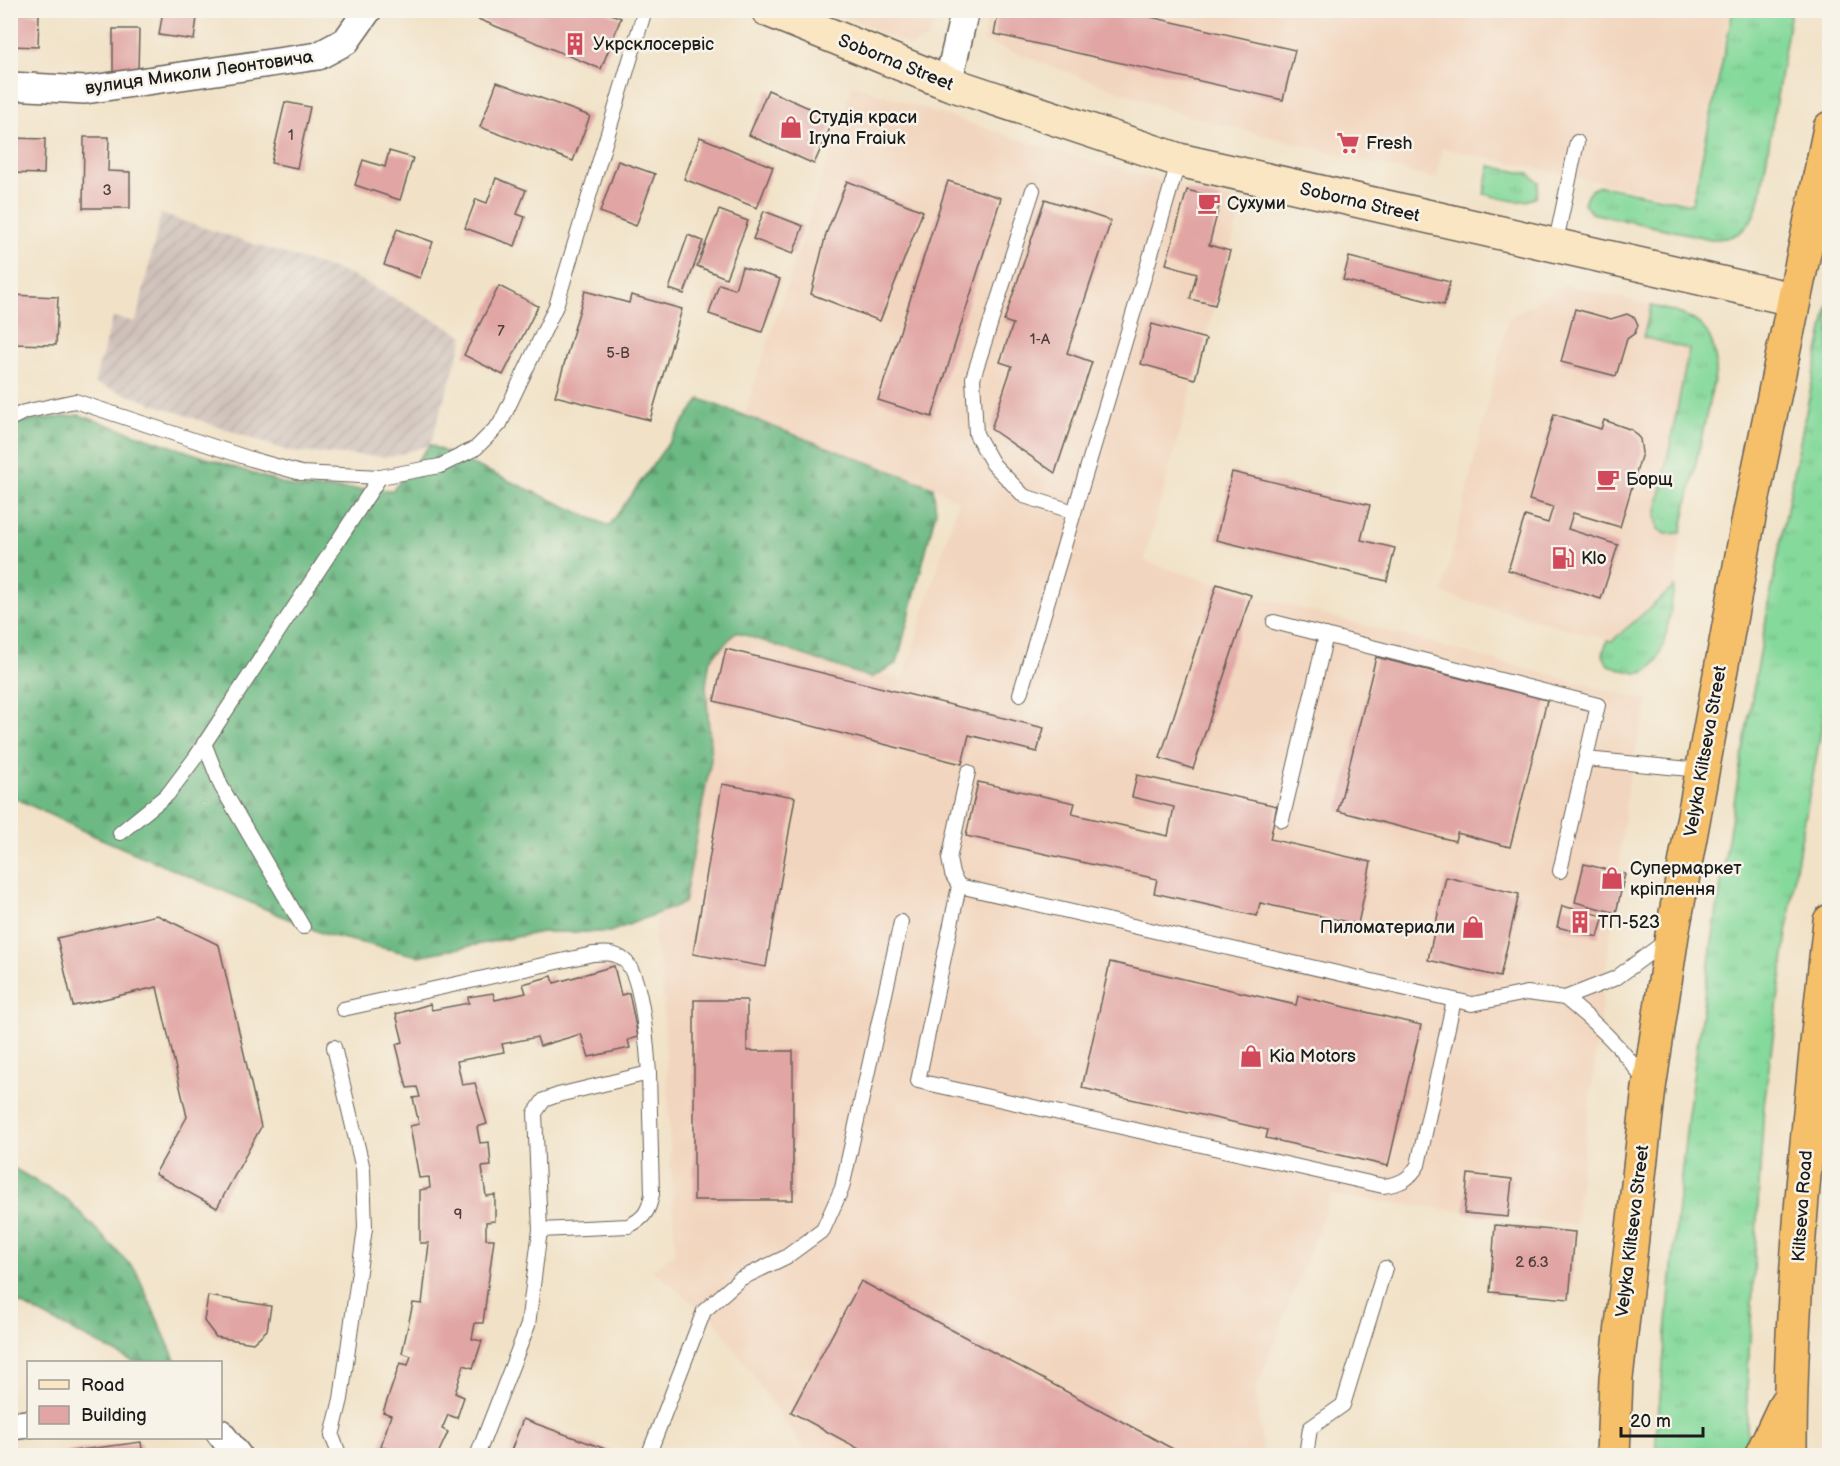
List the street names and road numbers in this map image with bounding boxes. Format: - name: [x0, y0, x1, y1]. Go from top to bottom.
- street label: Soborna Street: [835, 30, 957, 95]
- street label: вулиця Миколи Леонтовича: [84, 46, 315, 99]
- street label: Soborna Street: [1298, 179, 1422, 227]
- street label: Velyka Kiltseva Street: [1680, 663, 1731, 838]
- street label: Velyka Kiltseva Street: [1612, 1143, 1654, 1318]
- street label: Kiltseva Road: [1788, 1150, 1817, 1262]

